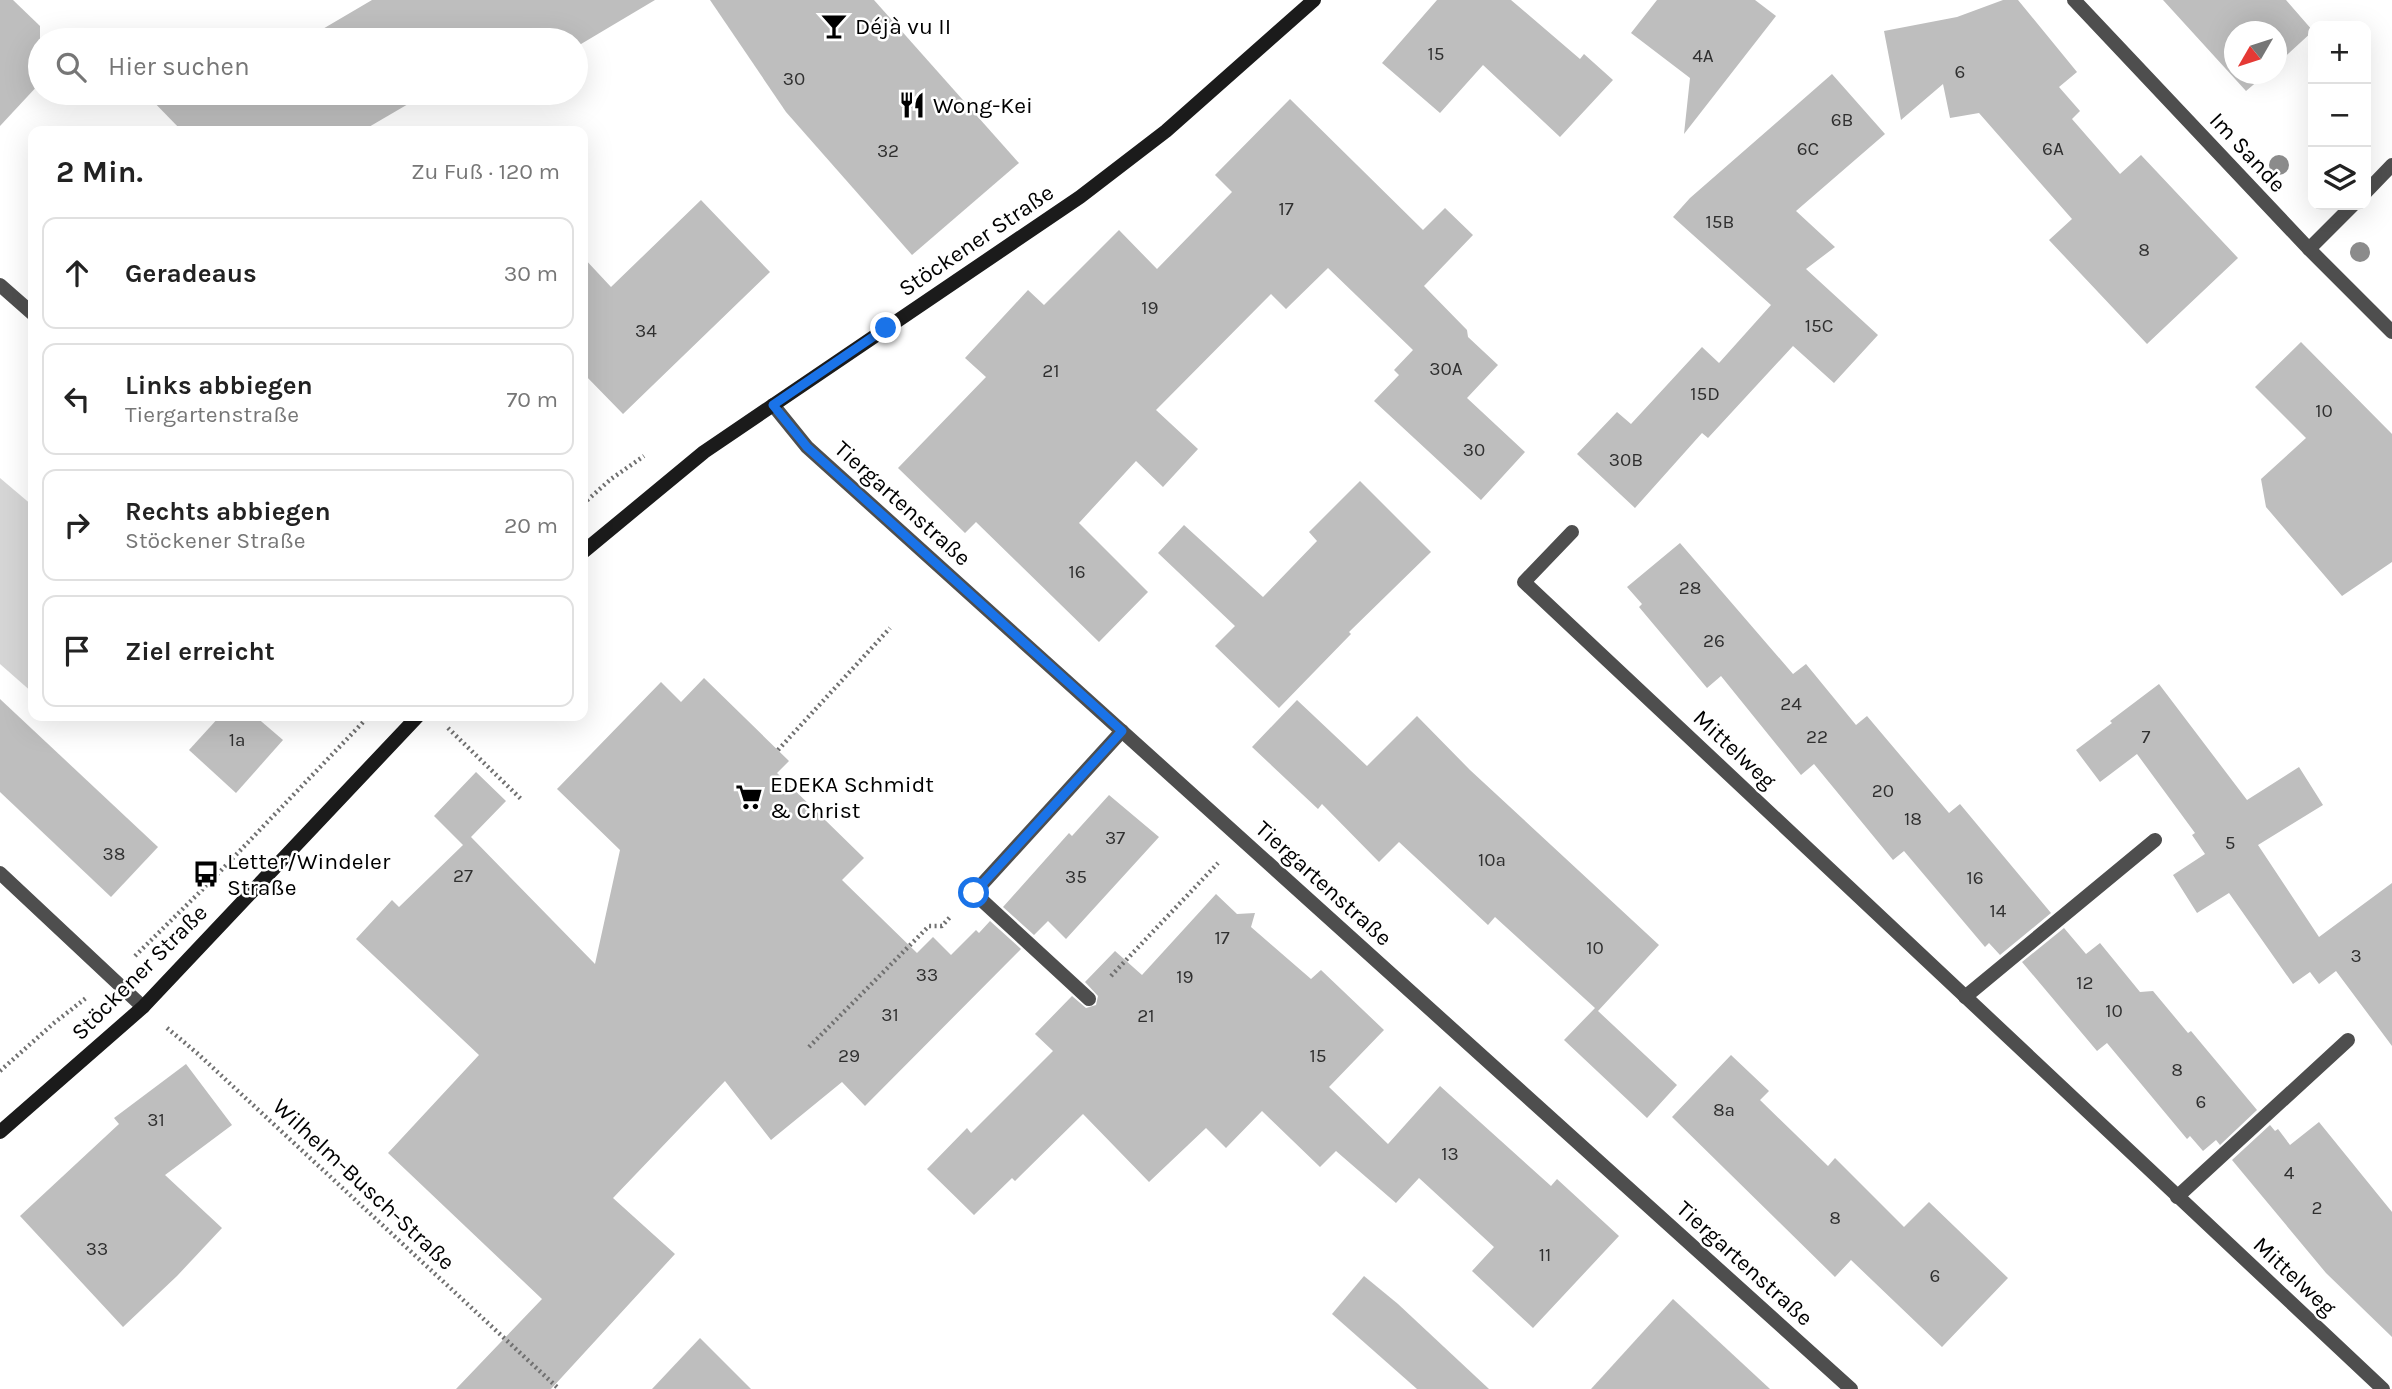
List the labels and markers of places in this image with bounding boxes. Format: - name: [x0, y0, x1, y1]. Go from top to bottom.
- bar icon: Déjà vu II: [819, 11, 849, 41]
- place label: Déjà vu II: [855, 13, 951, 40]
- restaurant icon: Wong-Kei: [897, 90, 927, 120]
- place label: Wong-Kei: [933, 92, 1033, 119]
- place label: EDEKA Schmidt & Christ: [770, 771, 934, 824]
- supermarket icon: EDEKA Schmidt & Christ: [734, 782, 764, 812]
- place label: Letter/Windeler Straße: [227, 848, 391, 901]
- bus stop icon: Letter/Windeler Straße: [191, 859, 221, 889]

